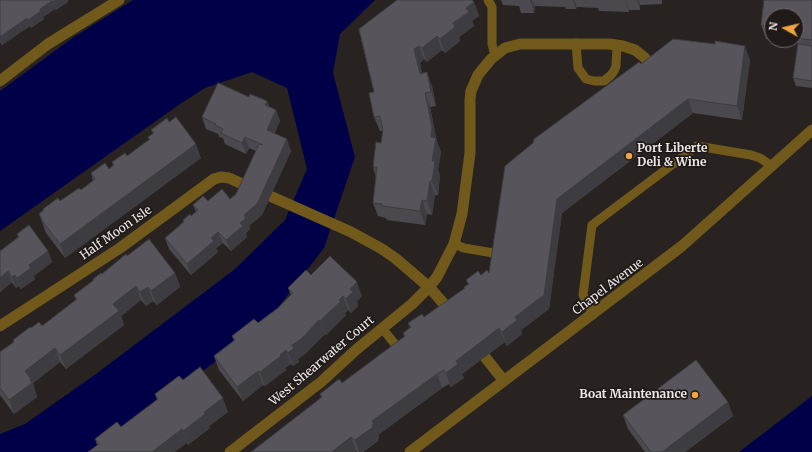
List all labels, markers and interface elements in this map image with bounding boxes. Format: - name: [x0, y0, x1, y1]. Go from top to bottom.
- north arrow: [764, 8, 804, 48]
- text: N: [766, 21, 781, 32]
- place label: Port Liberte Deli & Wine: [637, 142, 708, 170]
- marker: Port Liberte Deli & Wine: [624, 151, 634, 161]
- street label: Half Moon Isle: [77, 203, 155, 263]
- street label: Chapel Avenue: [570, 256, 646, 318]
- street label: West Shearwater Court: [267, 313, 377, 409]
- place label: Boat Maintenance: [579, 388, 687, 402]
- marker: Boat Maintenance: [690, 390, 700, 400]

